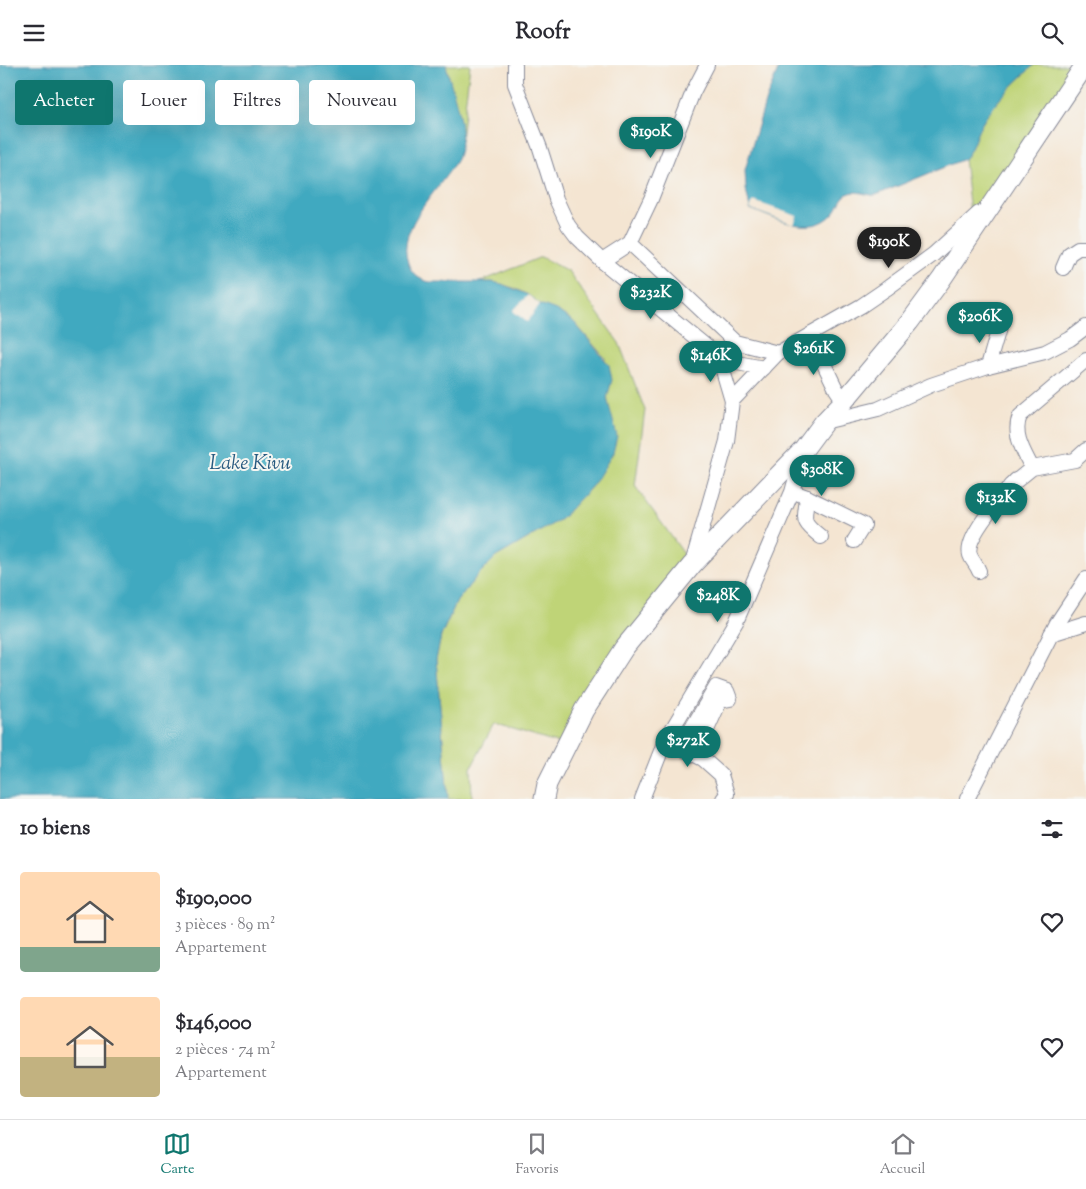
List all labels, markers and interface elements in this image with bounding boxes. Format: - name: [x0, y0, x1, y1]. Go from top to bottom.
- text: Roofr: [515, 17, 571, 49]
- icon: menu: [20, 19, 48, 47]
- icon: search: [1038, 19, 1066, 47]
- chip: Acheter: [15, 80, 113, 125]
- chip: Louer: [123, 80, 205, 125]
- chip: Filtres: [215, 80, 299, 125]
- chip: Nouveau: [309, 80, 415, 125]
- pin: $190K: [616, 117, 686, 159]
- text: $190K: [630, 121, 672, 144]
- pin: $190K: [854, 227, 924, 269]
- text: $190K: [868, 231, 910, 254]
- pin: $232K: [616, 277, 686, 320]
- text: $232K: [630, 282, 672, 305]
- pin: $206K: [945, 301, 1015, 344]
- text: $206K: [958, 306, 1002, 329]
- pin: $261K: [779, 333, 849, 376]
- text: $261K: [794, 338, 834, 361]
- pin: $146K: [676, 341, 746, 383]
- text: $146K: [690, 345, 732, 368]
- water label: Lake Kivu: [209, 450, 291, 479]
- pin: $308K: [787, 455, 857, 497]
- text: $308K: [801, 459, 843, 482]
- pin: $132K: [961, 483, 1031, 525]
- text: $132K: [976, 487, 1016, 510]
- pin: $248K: [683, 581, 753, 623]
- text: $248K: [696, 585, 740, 608]
- pin: $272K: [653, 725, 723, 768]
- text: $272K: [667, 730, 709, 753]
- text: 10 biens: [20, 814, 90, 844]
- icon: filters: [1038, 815, 1066, 843]
- text: $190,000: [175, 884, 252, 914]
- icon: home: [60, 892, 120, 952]
- icon: heart: [1038, 908, 1066, 936]
- text: 3 pièces · 89 m²: [175, 914, 275, 937]
- text: Appartement: [175, 937, 267, 960]
- text: $146,000: [175, 1009, 252, 1039]
- icon: home: [60, 1017, 120, 1077]
- icon: heart: [1038, 1033, 1066, 1061]
- text: 2 pièces · 74 m²: [175, 1039, 276, 1062]
- text: Appartement: [175, 1062, 267, 1085]
- tab: Carte: [161, 1130, 194, 1180]
- tab: Favoris: [515, 1130, 559, 1180]
- tab: Accueil: [880, 1130, 925, 1180]

